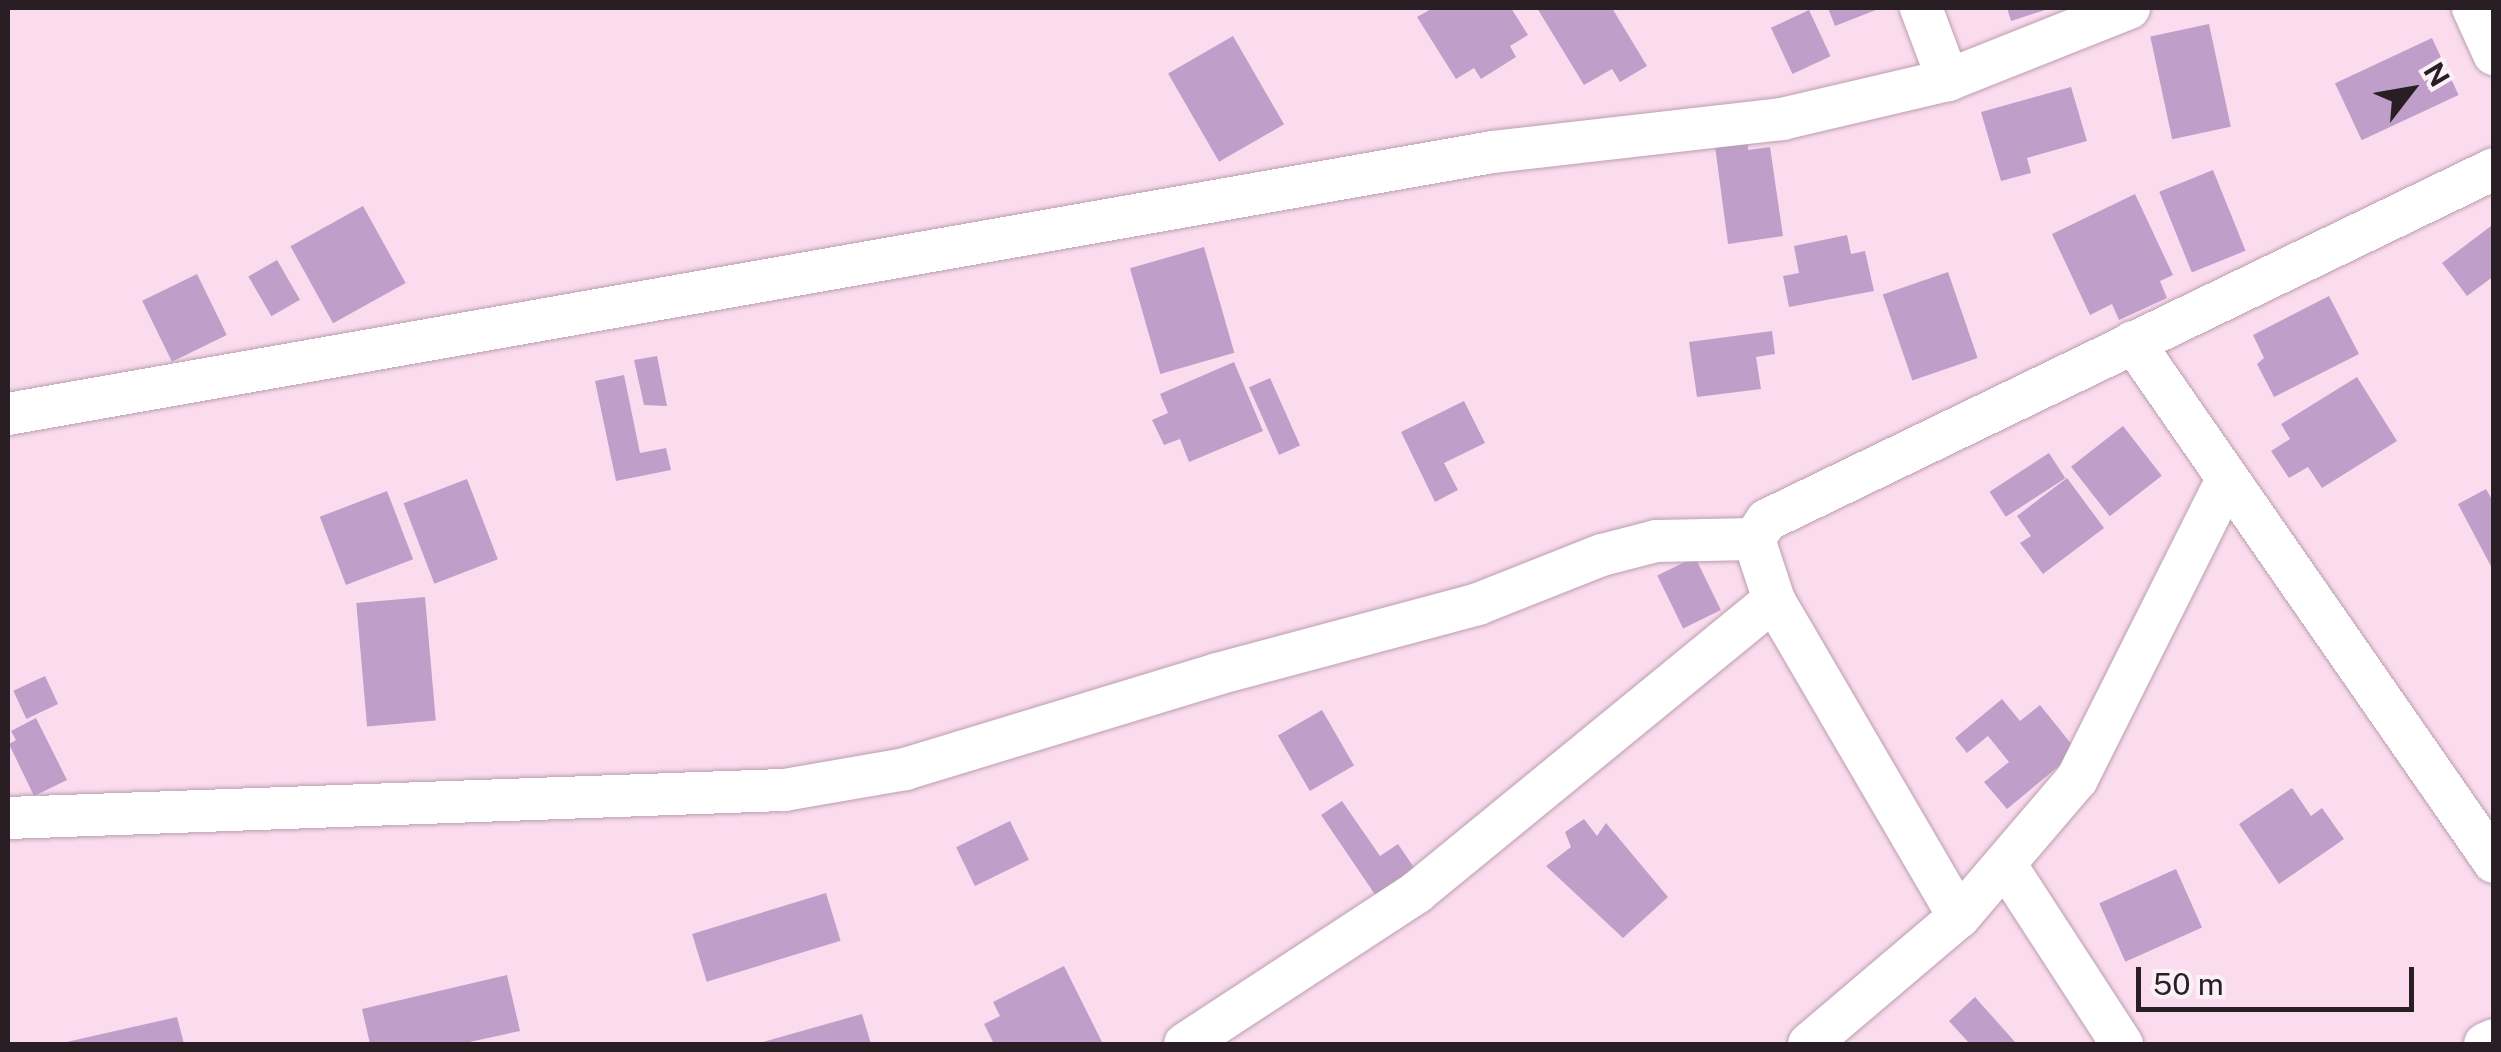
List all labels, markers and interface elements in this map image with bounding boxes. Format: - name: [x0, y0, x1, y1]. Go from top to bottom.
- north arrow: [2361, 40, 2461, 140]
- text: N: [2417, 56, 2457, 92]
- scale bar: [2141, 947, 2418, 1009]
- text: 50 m: [2153, 966, 2224, 1002]

